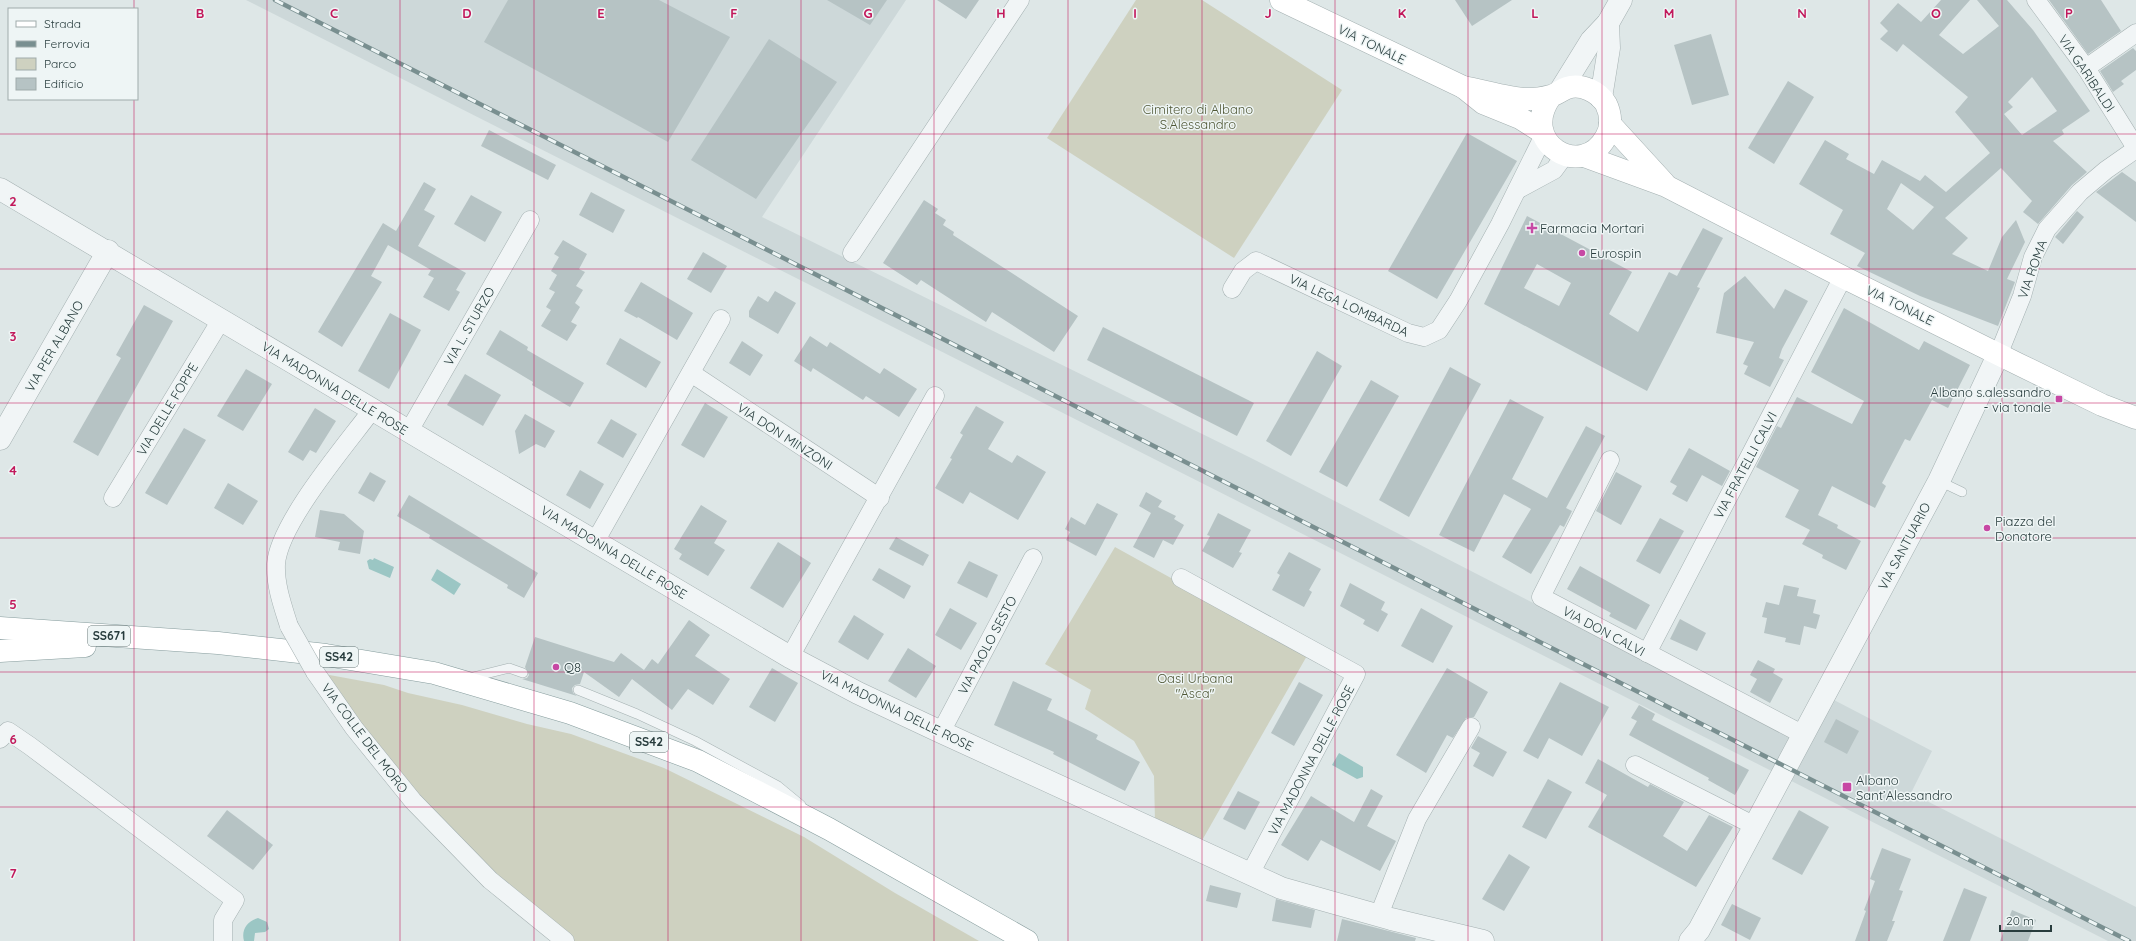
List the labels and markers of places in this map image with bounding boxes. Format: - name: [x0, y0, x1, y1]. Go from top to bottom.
- place label: Farmacia Mortari: [1540, 220, 1644, 236]
- marker: Farmacia Mortari: [1527, 223, 1537, 233]
- place label: Eurospin: [1590, 245, 1642, 261]
- marker: Eurospin: [1577, 248, 1587, 258]
- place label: Albano s.alessandro - via tonale: [1930, 384, 2051, 415]
- marker: Albano s.alessandro - via tonale: [2054, 394, 2064, 404]
- place label: Piazza del Donatore: [1995, 513, 2056, 544]
- marker: Piazza del Donatore: [1982, 523, 1992, 533]
- place label: Q8: [564, 659, 581, 675]
- marker: Q8: [551, 662, 561, 672]
- place label: Albano Sant’Alessandro: [1856, 772, 1953, 803]
- marker: Albano Sant’Alessandro: [1841, 781, 1853, 793]

